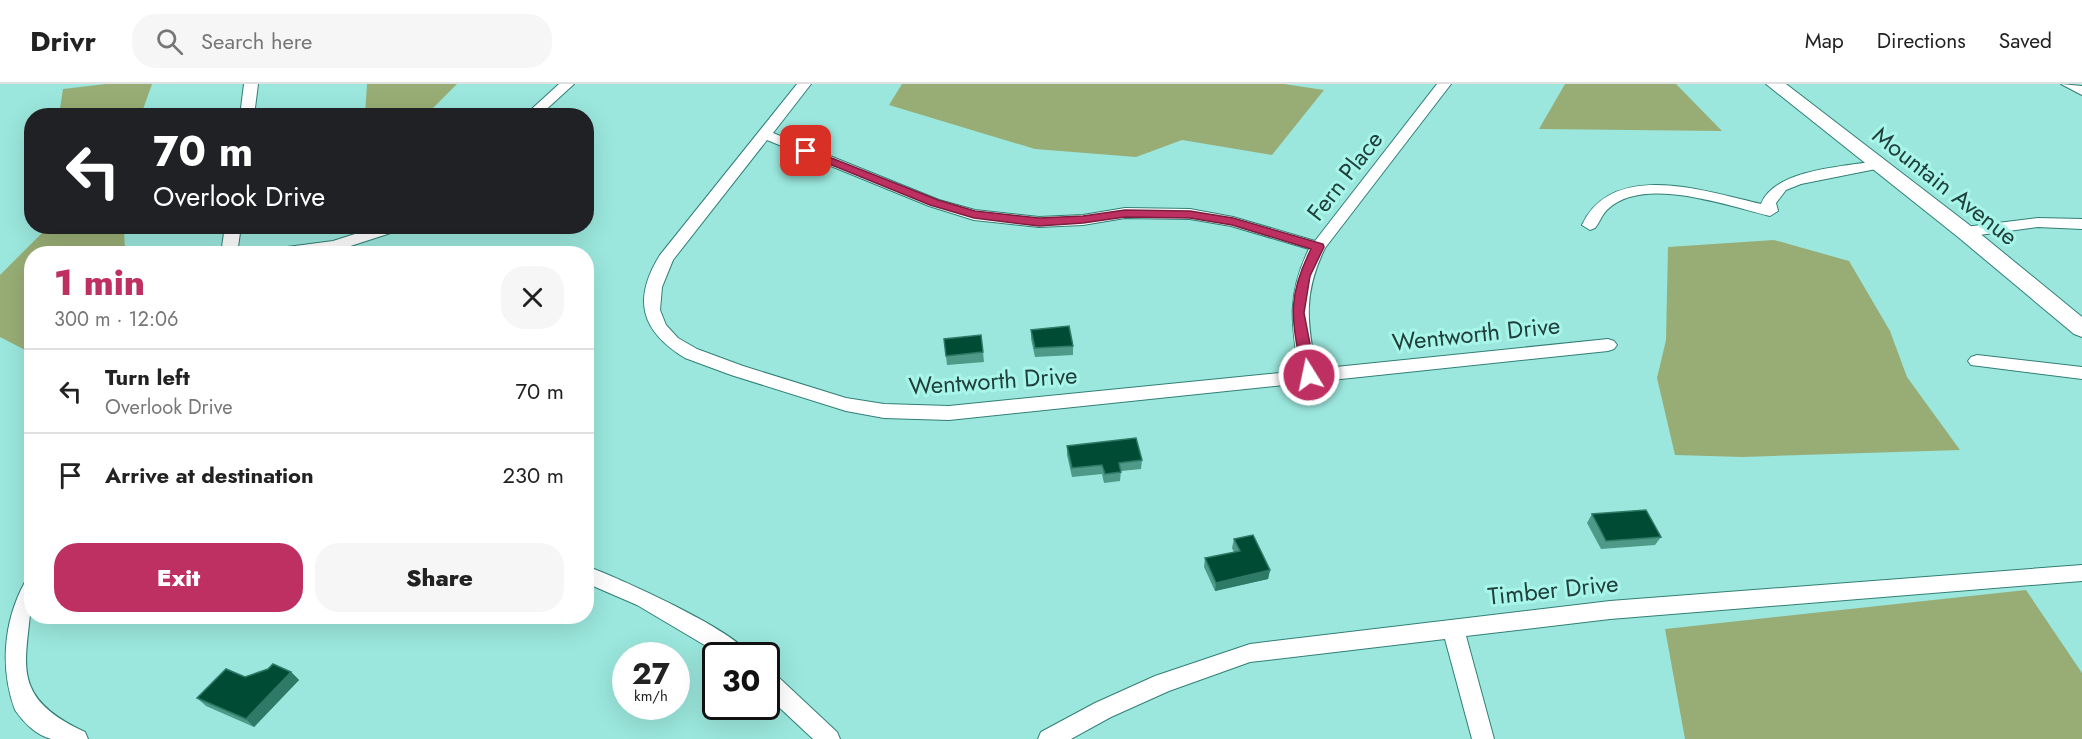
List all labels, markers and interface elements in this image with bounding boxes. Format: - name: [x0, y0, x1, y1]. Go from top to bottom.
- search box: [132, 14, 552, 68]
- text: Drivr: [30, 21, 96, 62]
- icon: search: [153, 25, 186, 58]
- text: Search here: [201, 25, 312, 57]
- text: Map: [1805, 26, 1844, 56]
- text: Directions: [1877, 26, 1966, 56]
- text: Saved: [1999, 26, 2052, 56]
- street label: Mountain Avenue: [1865, 118, 2025, 254]
- text: 70 m: [153, 121, 253, 182]
- street label: Fern Place: [1298, 123, 1391, 228]
- pin: [780, 125, 831, 176]
- icon: left: [54, 132, 132, 210]
- icon: arrive: [789, 134, 822, 167]
- text: Overlook Drive: [153, 177, 325, 216]
- text: 1 min: [54, 256, 145, 308]
- button: close: [501, 266, 564, 329]
- text: 300 m · 12:06: [54, 305, 178, 334]
- street label: Wentworth Drive: [1390, 307, 1562, 360]
- position arrow: [1277, 343, 1341, 407]
- street label: Wentworth Drive: [908, 357, 1078, 404]
- text: Turn left: [105, 361, 190, 393]
- icon: left: [54, 375, 87, 408]
- text: 70 m: [515, 375, 564, 407]
- text: Overlook Drive: [105, 393, 232, 422]
- icon: arrive: [54, 459, 87, 492]
- text: Arrive at destination: [105, 459, 314, 491]
- text: 230 m: [503, 459, 564, 491]
- button: Exit: [54, 543, 303, 612]
- button: Share: [315, 543, 564, 612]
- street label: Timber Drive: [1486, 565, 1620, 614]
- speed limit sign: 30: [702, 642, 780, 720]
- text: 27: [632, 652, 670, 695]
- text: km/h: [634, 685, 668, 707]

